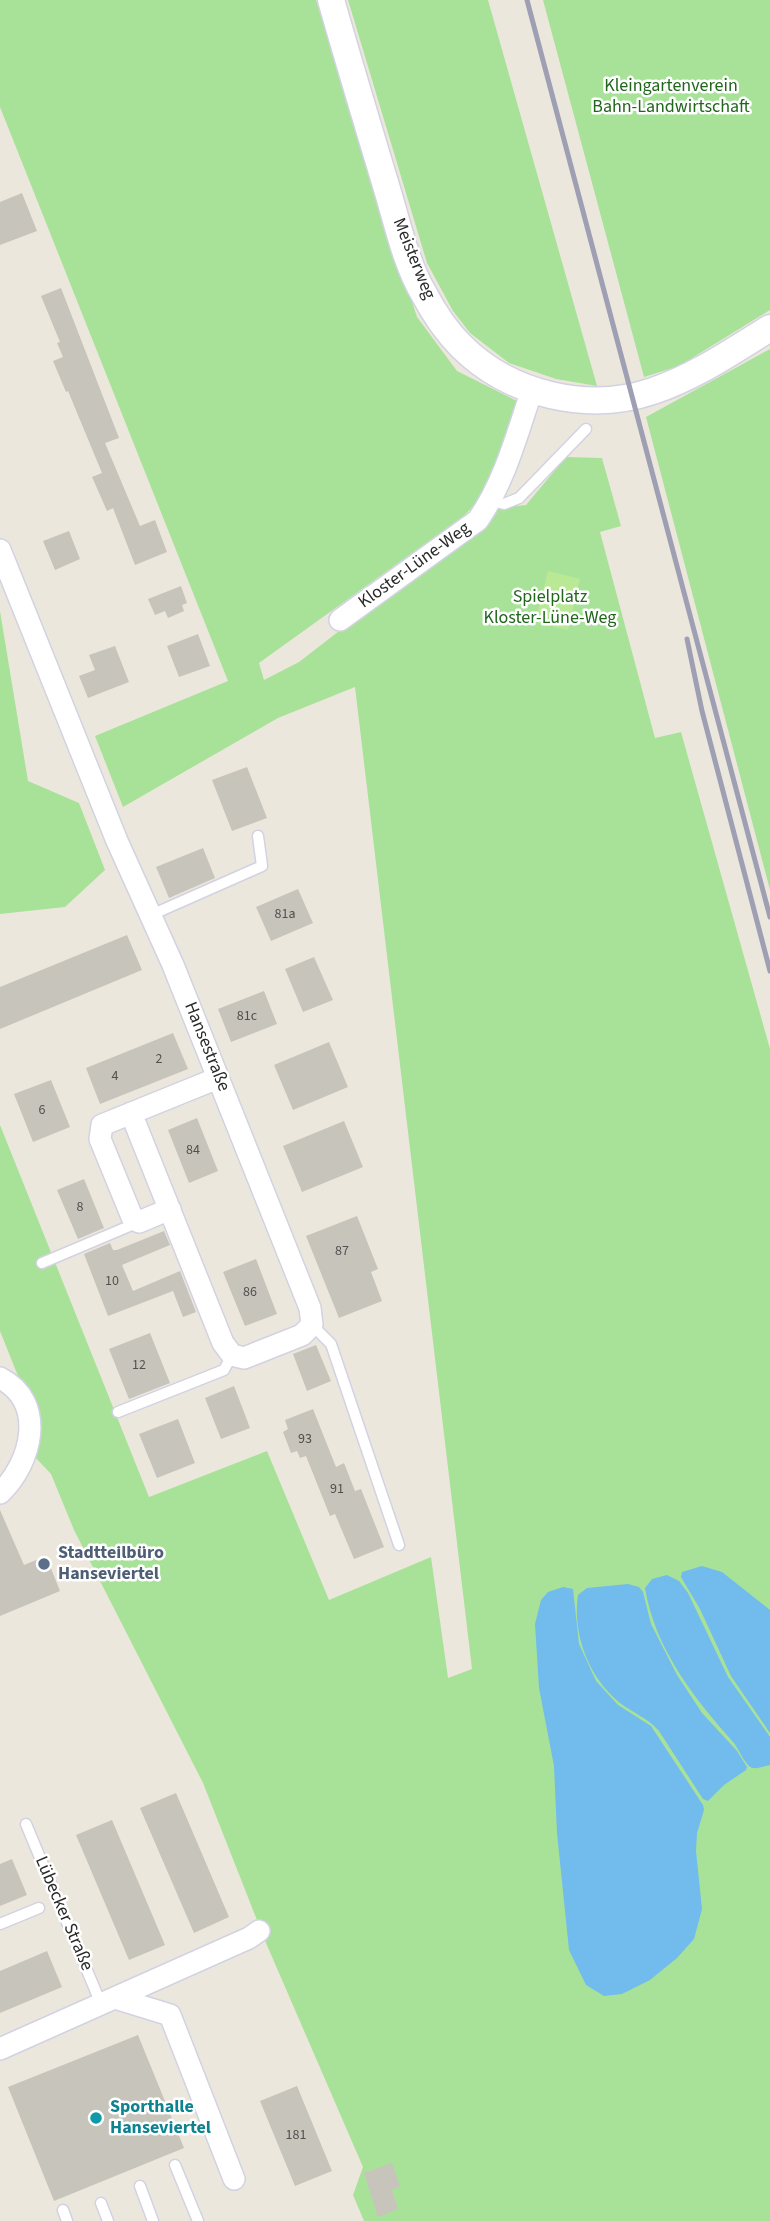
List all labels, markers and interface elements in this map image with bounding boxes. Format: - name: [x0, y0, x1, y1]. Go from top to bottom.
- park label: Kleingartenverein Bahn-Landwirtschaft: [592, 76, 750, 119]
- street label: Meisterweg: [387, 215, 439, 303]
- street label: Kloster-Lüne-Weg: [355, 518, 475, 614]
- park label: Spielplatz Kloster-Lüne-Weg: [484, 587, 616, 630]
- house number: 81a: [275, 907, 295, 923]
- street label: Hansestraße: [178, 999, 234, 1095]
- house number: 81c: [237, 1009, 257, 1025]
- house number: 2: [156, 1052, 162, 1068]
- house number: 4: [112, 1069, 118, 1085]
- house number: 6: [39, 1103, 45, 1119]
- house number: 84: [186, 1143, 200, 1159]
- house number: 8: [77, 1200, 83, 1216]
- house number: 87: [335, 1244, 349, 1260]
- house number: 10: [105, 1274, 119, 1290]
- house number: 86: [243, 1285, 257, 1301]
- house number: 12: [132, 1358, 146, 1374]
- house number: 93: [298, 1432, 312, 1448]
- house number: 91: [330, 1482, 344, 1498]
- place label: Stadtteilbüro Hanseviertel: [58, 1543, 164, 1586]
- marker: Stadtteilbüro Hanseviertel: [36, 1556, 52, 1572]
- street label: Lübecker Straße: [29, 1854, 97, 1974]
- place label: Sporthalle Hanseviertel: [110, 2097, 211, 2140]
- marker: Sporthalle Hanseviertel: [88, 2110, 104, 2126]
- house number: 181: [286, 2128, 306, 2144]

